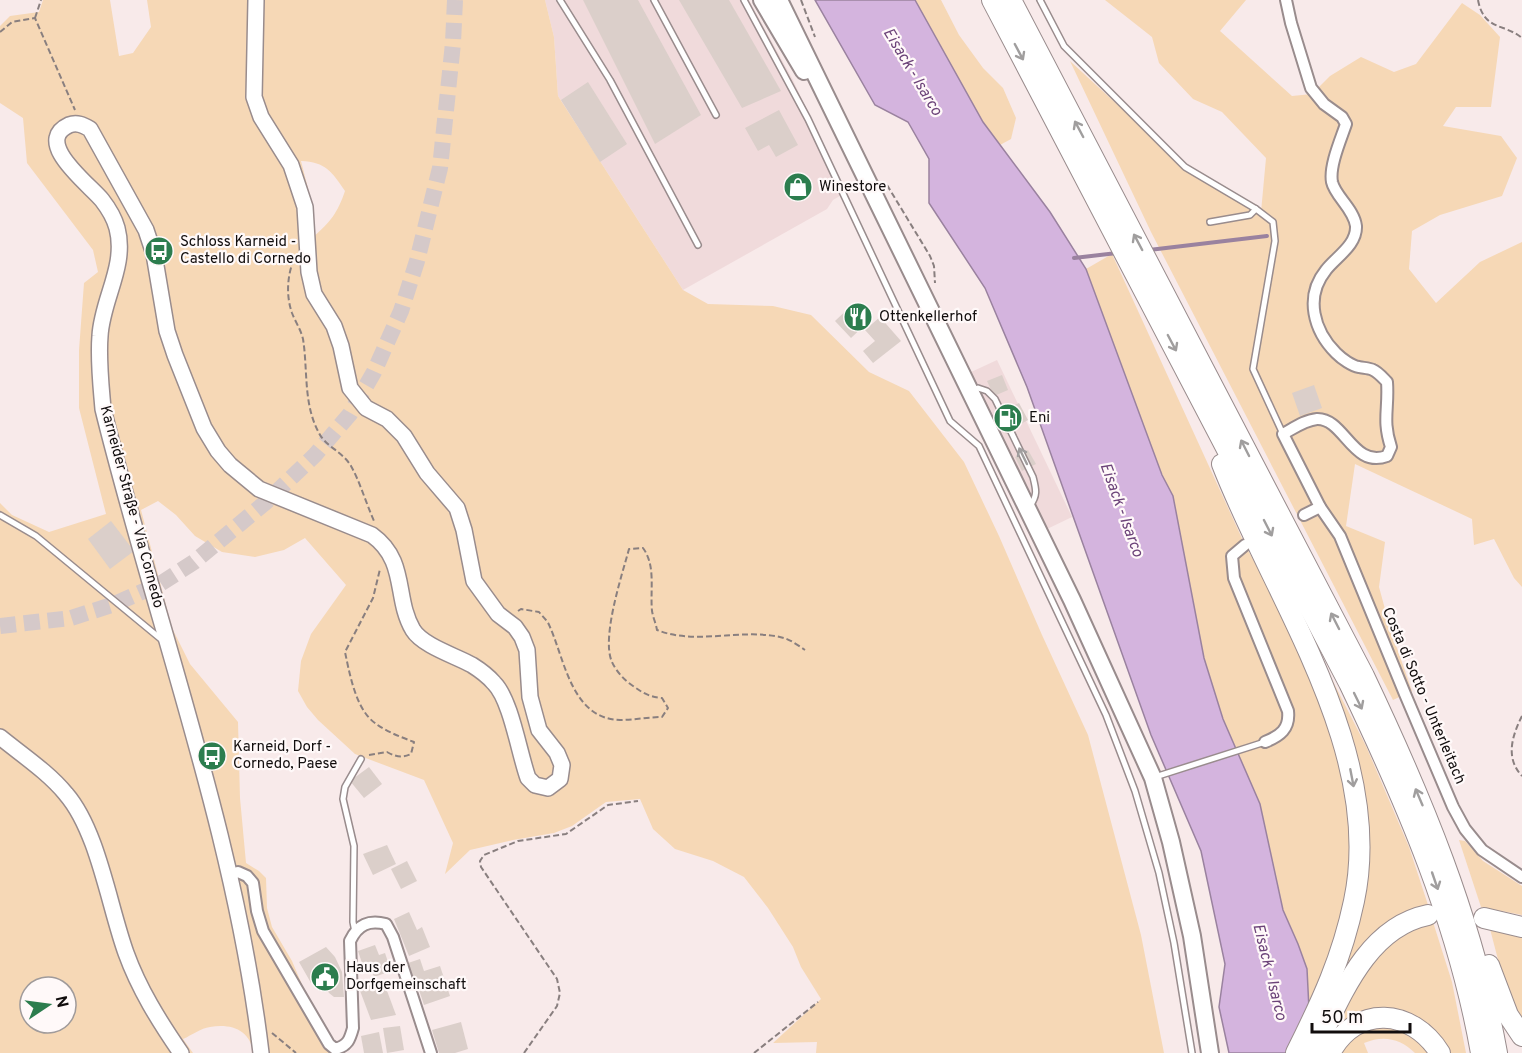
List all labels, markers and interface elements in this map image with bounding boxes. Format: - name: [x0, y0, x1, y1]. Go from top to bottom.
- water label: Eisack - Isarco: [878, 24, 946, 120]
- one-way arrow: [1014, 43, 1026, 61]
- one-way arrow: [1073, 121, 1084, 139]
- shop icon: Winestore: [782, 171, 814, 203]
- place label: Winestore: [819, 178, 886, 197]
- place label: Schloss Karneid - Castello di Cornedo: [180, 233, 311, 269]
- one-way arrow: [1132, 233, 1143, 251]
- bus stop icon: Schloss Karneid - Castello di Cornedo: [143, 235, 175, 267]
- restaurant icon: Ottenkellerhof: [842, 301, 874, 333]
- place label: Ottenkellerhof: [879, 308, 977, 327]
- one-way arrow: [1166, 334, 1178, 351]
- fuel station icon: Eni: [992, 402, 1024, 434]
- street label: Karneider Straße - Via Cornedo: [95, 404, 167, 610]
- place label: Eni: [1029, 409, 1050, 428]
- one-way arrow: [1239, 439, 1250, 457]
- one-way arrow: [1017, 448, 1028, 466]
- water label: Eisack - Isarco: [1095, 460, 1147, 560]
- one-way arrow: [1263, 519, 1275, 537]
- street label: Costa di Sotto - Unterleitach: [1377, 605, 1469, 787]
- one-way arrow: [1329, 612, 1340, 630]
- one-way arrow: [1352, 692, 1364, 710]
- place label: Karneid, Dorf - Cornedo, Paese: [233, 738, 337, 774]
- bus stop icon: Karneid, Dorf - Cornedo, Paese: [196, 740, 228, 772]
- one-way arrow: [1347, 768, 1358, 787]
- one-way arrow: [1413, 788, 1424, 806]
- one-way arrow: [1430, 871, 1441, 889]
- water label: Eisack - Isarco: [1247, 922, 1291, 1023]
- place label: Haus der Dorfgemeinschaft: [346, 959, 466, 995]
- public building icon: Haus der Dorfgemeinschaft: [309, 961, 341, 993]
- north arrow: [18, 975, 78, 1035]
- text: N: [50, 994, 72, 1010]
- scale bar: [1312, 996, 1410, 1034]
- text: 50 m: [1321, 1007, 1363, 1030]

